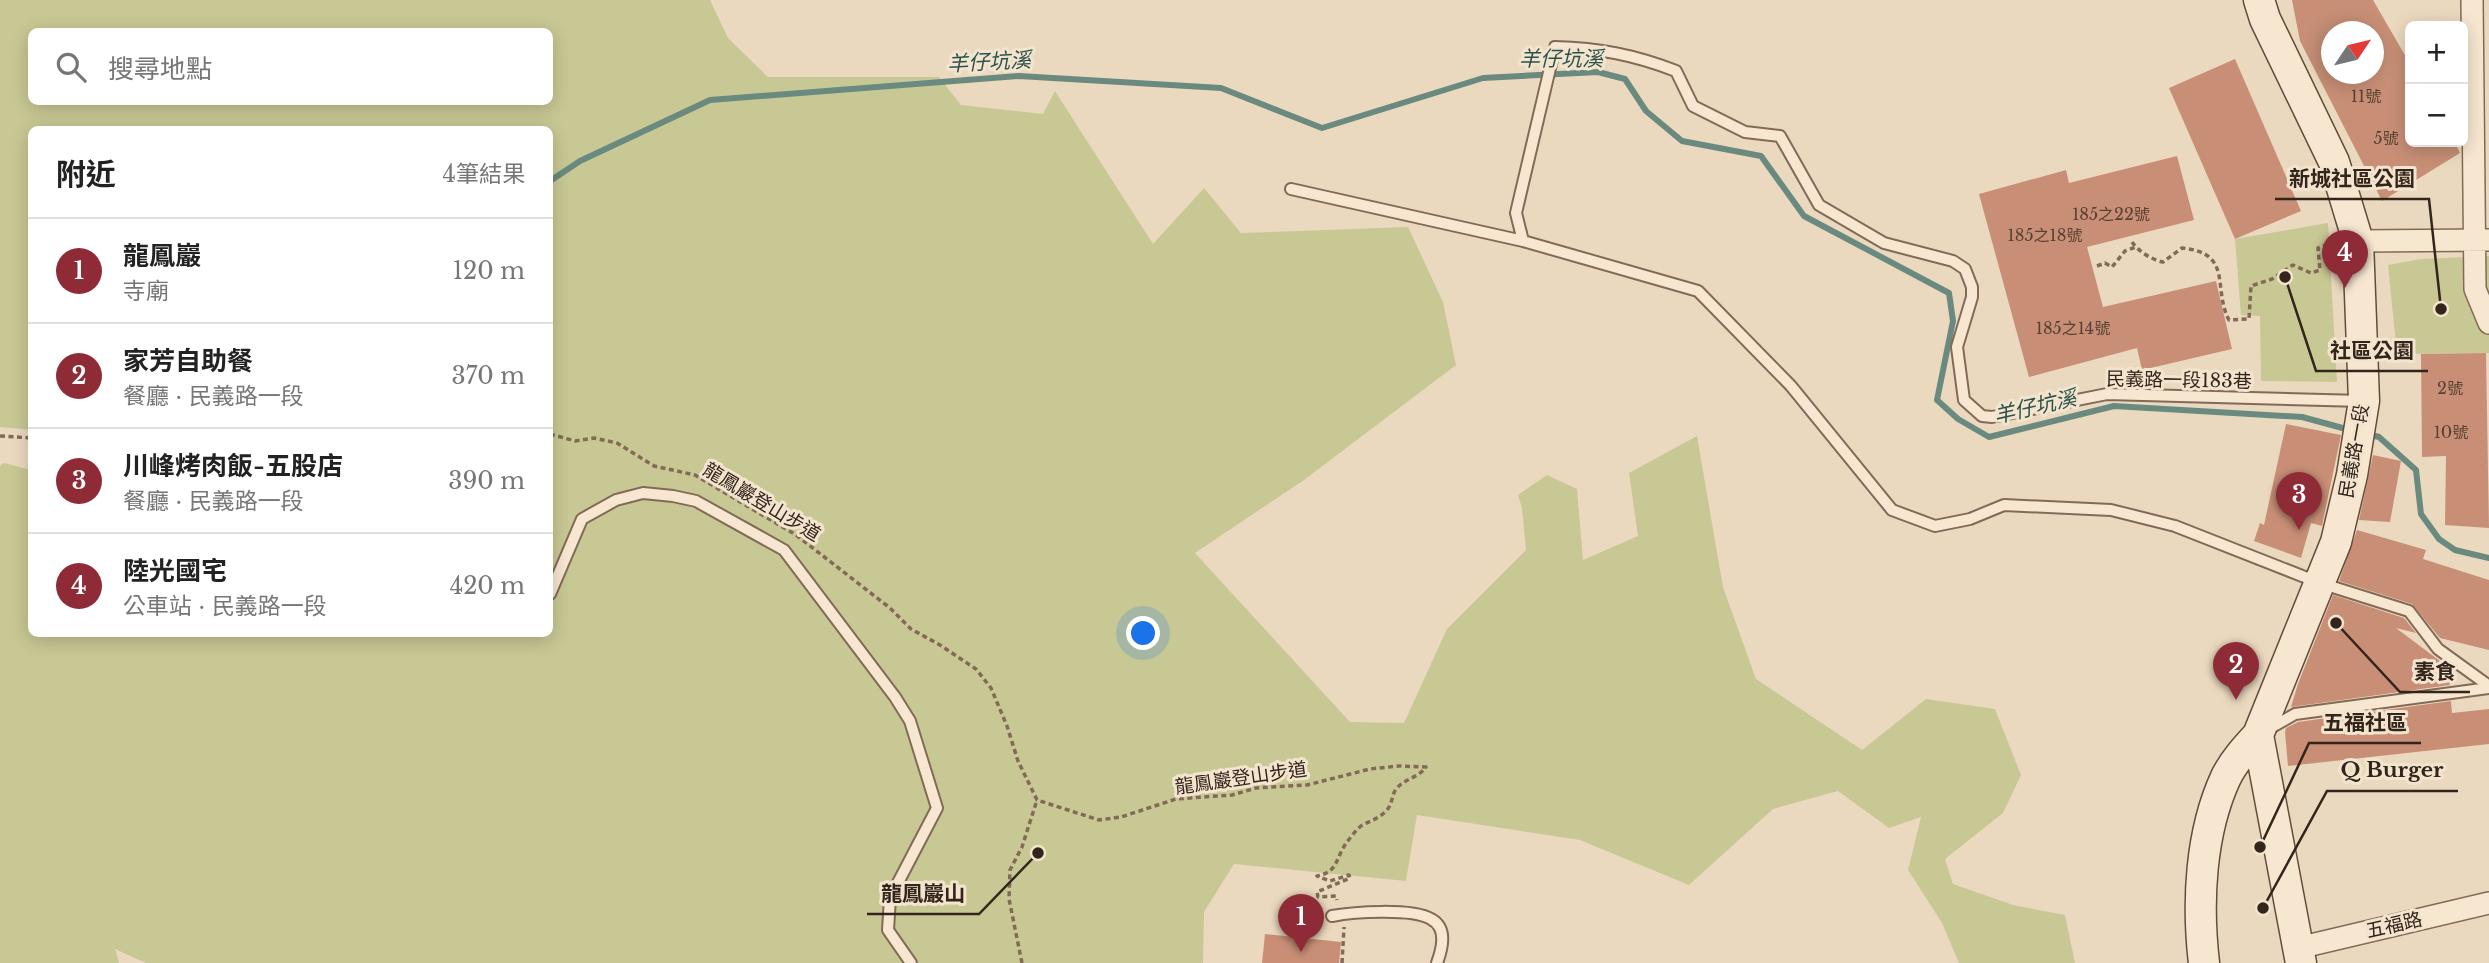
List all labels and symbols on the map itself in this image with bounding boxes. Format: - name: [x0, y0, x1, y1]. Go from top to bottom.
- north arrow: [2321, 21, 2384, 84]
- water label: 羊仔坑溪: [1519, 46, 1606, 72]
- water label: 羊仔坑溪: [946, 47, 1035, 77]
- house number: 11號: [2351, 86, 2381, 106]
- house number: 5號: [2373, 128, 2399, 148]
- callout: 新城社區公園: [2275, 157, 2429, 199]
- text: 新城社區公園: [2289, 166, 2415, 192]
- house number: 185之22號: [2072, 204, 2150, 224]
- house number: 185之18號: [2008, 225, 2082, 245]
- pin: 4: [2322, 230, 2368, 288]
- house number: 185之14號: [2036, 318, 2110, 338]
- callout: 社區公園: [2316, 329, 2428, 371]
- text: 社區公園: [2330, 338, 2414, 364]
- street label: 民義路一段183巷: [2106, 367, 2252, 393]
- house number: 2號: [2437, 378, 2463, 398]
- water label: 羊仔坑溪: [1991, 384, 2082, 429]
- street label: 民義路一段: [2334, 402, 2374, 500]
- house number: 10號: [2434, 422, 2468, 442]
- street label: 龍鳳巖登山步道: [699, 458, 825, 546]
- pin: 3: [2276, 472, 2322, 530]
- your location: [1126, 616, 1160, 650]
- pin: 2: [2213, 642, 2259, 700]
- callout: 素食: [2400, 650, 2470, 692]
- text: 素食: [2414, 659, 2456, 685]
- callout: 五福社區: [2309, 701, 2421, 743]
- text: 五福社區: [2323, 710, 2407, 736]
- callout: Q Burger: [2327, 749, 2458, 791]
- street label: 龍鳳巖登山步道: [1174, 757, 1308, 799]
- text: Q Burger: [2341, 757, 2444, 783]
- callout: 龍鳳巖山: [867, 872, 979, 914]
- text: 龍鳳巖山: [881, 881, 965, 907]
- pin: 1: [1278, 894, 1324, 952]
- street label: 五福路: [2364, 907, 2424, 943]

